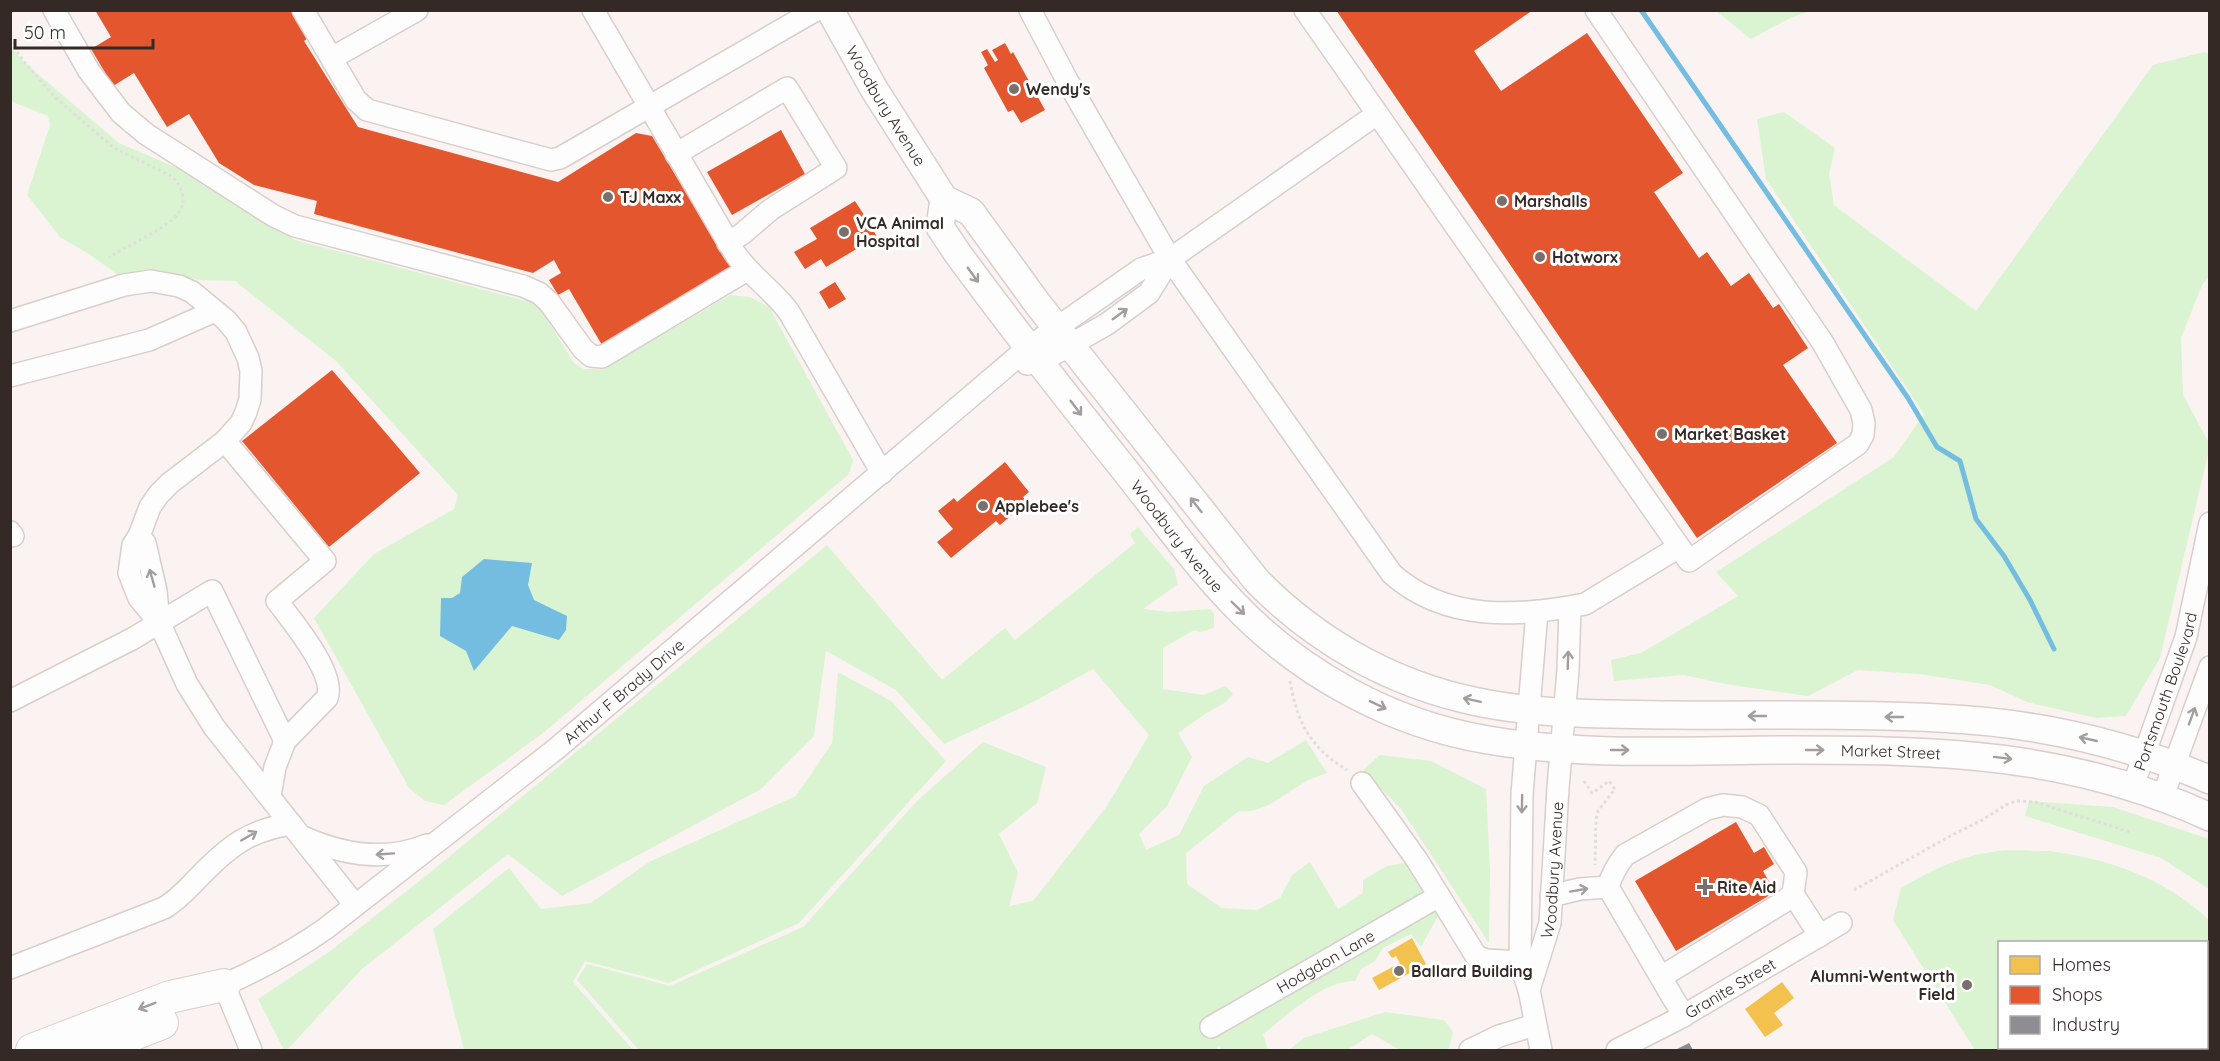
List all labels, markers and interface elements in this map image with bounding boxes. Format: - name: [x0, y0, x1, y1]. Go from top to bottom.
- scale bar: [15, 12, 153, 50]
- text: 50 m: [24, 21, 66, 44]
- street label: Woodbury Avenue: [842, 42, 930, 170]
- place label: Wendy's: [1026, 79, 1091, 99]
- marker: Wendy's: [1007, 82, 1021, 96]
- place label: TJ Maxx: [620, 187, 681, 207]
- marker: TJ Maxx: [601, 190, 615, 204]
- place label: Marshalls: [1514, 191, 1588, 211]
- marker: Marshalls: [1495, 194, 1509, 208]
- place label: VCA Animal Hospital: [856, 213, 944, 251]
- marker: VCA Animal Hospital: [837, 225, 851, 239]
- place label: Hotworx: [1552, 247, 1618, 267]
- marker: Hotworx: [1533, 250, 1547, 264]
- one-way arrow: [967, 267, 979, 283]
- one-way arrow: [1112, 308, 1128, 320]
- one-way arrow: [1070, 399, 1083, 415]
- place label: Market Basket: [1674, 424, 1786, 444]
- marker: Market Basket: [1655, 427, 1669, 441]
- street label: Woodbury Avenue: [1126, 476, 1228, 596]
- place label: Applebee's: [995, 496, 1079, 516]
- one-way arrow: [1190, 498, 1203, 514]
- marker: Applebee's: [976, 499, 990, 513]
- one-way arrow: [146, 569, 157, 588]
- one-way arrow: [1231, 601, 1246, 616]
- street label: Portsmouth Boulevard: [2129, 611, 2201, 773]
- street label: Arthur F Brady Drive: [560, 634, 688, 748]
- one-way arrow: [1563, 650, 1574, 670]
- one-way arrow: [1463, 694, 1482, 706]
- one-way arrow: [1368, 700, 1386, 711]
- one-way arrow: [2188, 707, 2199, 726]
- one-way arrow: [1747, 710, 1767, 721]
- one-way arrow: [1885, 711, 1905, 722]
- one-way arrow: [2078, 733, 2098, 744]
- street label: Market Street: [1841, 740, 1941, 763]
- one-way arrow: [1609, 744, 1629, 756]
- one-way arrow: [1804, 744, 1824, 756]
- one-way arrow: [1992, 753, 2012, 764]
- one-way arrow: [1516, 793, 1528, 813]
- street label: Woodbury Avenue: [1536, 801, 1567, 941]
- one-way arrow: [240, 830, 257, 842]
- one-way arrow: [376, 849, 396, 860]
- place label: Rite Aid: [1717, 877, 1776, 897]
- marker: Rite Aid: [1698, 880, 1712, 894]
- one-way arrow: [1569, 884, 1589, 895]
- street label: Hodgdon Lane: [1273, 925, 1378, 997]
- legend: [1998, 941, 2208, 1049]
- text: Homes: [2052, 953, 2111, 976]
- street label: Granite Street: [1681, 954, 1779, 1023]
- place label: Ballard Building: [1411, 961, 1533, 981]
- marker: Ballard Building: [1392, 964, 1406, 978]
- place label: Alumni-Wentworth Field: [1811, 966, 1955, 1004]
- marker: Alumni-Wentworth Field: [1960, 978, 1974, 992]
- text: Shops: [2052, 983, 2103, 1006]
- one-way arrow: [138, 1001, 157, 1012]
- text: Industry: [2052, 1013, 2120, 1036]

